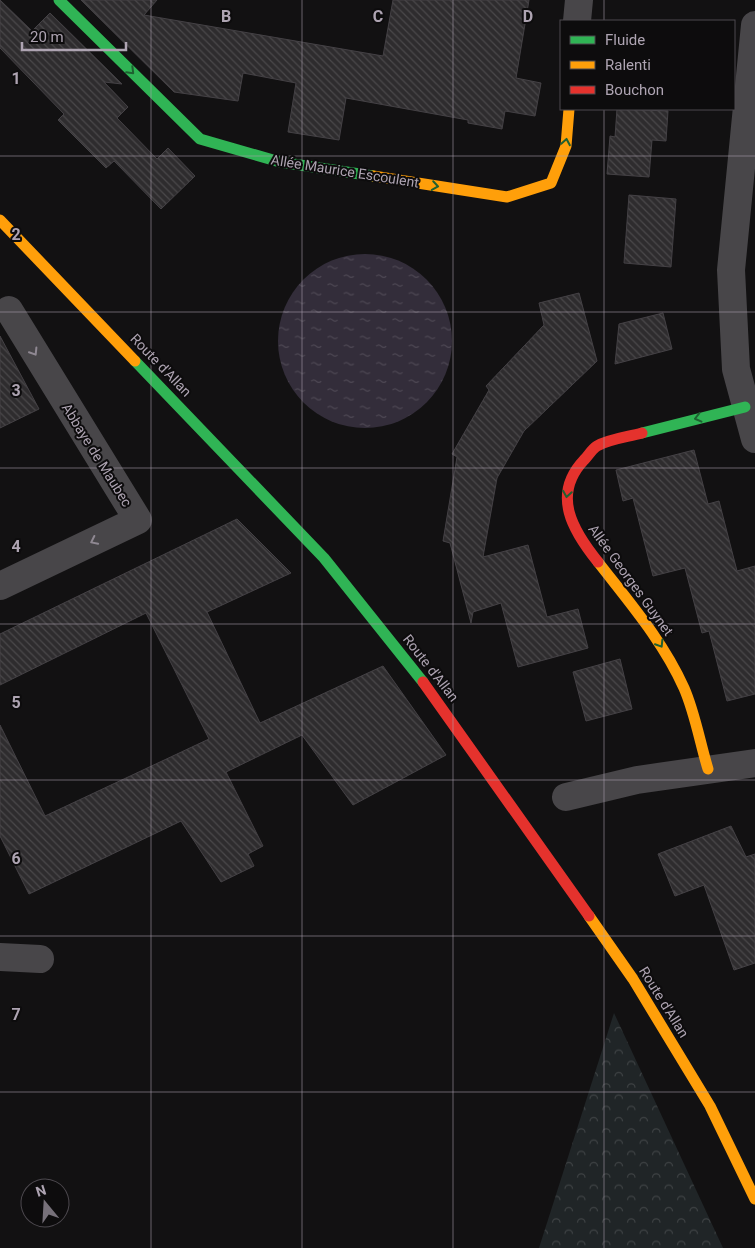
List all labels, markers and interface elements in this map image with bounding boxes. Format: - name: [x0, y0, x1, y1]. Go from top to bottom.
- text: B: [221, 7, 231, 26]
- text: C: [373, 7, 383, 26]
- text: D: [523, 7, 533, 26]
- scale bar: [22, 20, 126, 52]
- legend: [560, 20, 735, 110]
- text: 20 m: [30, 28, 64, 46]
- text: Fluide: [605, 31, 645, 49]
- text: Ralenti: [605, 56, 651, 74]
- one-way arrow: [125, 65, 134, 74]
- text: 1: [11, 69, 21, 88]
- text: Bouchon: [605, 81, 664, 99]
- one-way arrow: [560, 137, 570, 146]
- street label: Allée Maurice Escoulent: [270, 151, 421, 191]
- one-way arrow: [432, 180, 440, 191]
- text: 2: [11, 225, 21, 244]
- street label: Route d'Allan: [127, 330, 195, 400]
- one-way arrow: [28, 346, 38, 355]
- text: 3: [11, 381, 21, 400]
- street label: Abbaye de Maubec: [59, 400, 135, 510]
- one-way arrow: [693, 412, 702, 423]
- one-way arrow: [563, 489, 573, 498]
- street label: Allée Georges Guynet: [585, 521, 677, 639]
- one-way arrow: [90, 535, 99, 545]
- text: 4: [11, 537, 21, 556]
- street label: Route d'Allan: [400, 631, 462, 705]
- one-way arrow: [653, 638, 663, 647]
- text: 5: [11, 693, 21, 712]
- text: 6: [11, 849, 21, 868]
- street label: Route d'Allan: [636, 964, 692, 1040]
- text: 7: [11, 1005, 21, 1024]
- north arrow: [20, 1178, 70, 1228]
- text: N: [34, 1181, 48, 1200]

